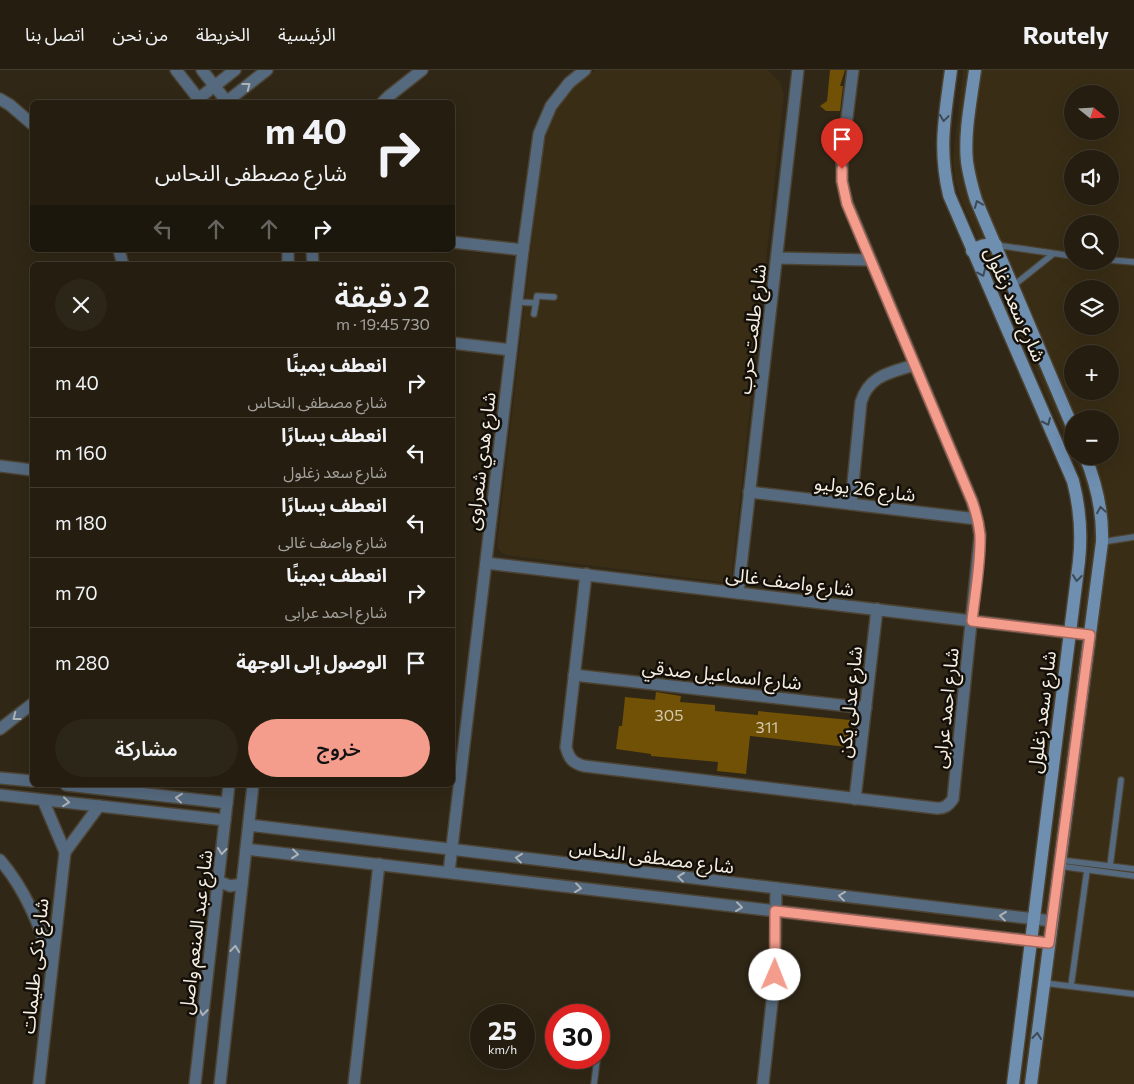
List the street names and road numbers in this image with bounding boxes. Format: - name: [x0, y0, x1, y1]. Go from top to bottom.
- street label: شارع سعد زغلول: [978, 243, 1052, 366]
- street label: شارع طلعت حرب: [732, 263, 773, 396]
- street label: شارع هدي شعراوى: [460, 391, 504, 532]
- street label: شارع 26 يوليو: [813, 470, 917, 509]
- street label: شارع واصف غالى: [724, 562, 856, 603]
- street label: شارع عدلى يكن: [832, 645, 869, 759]
- street label: شارع احمد عرابى: [927, 646, 966, 770]
- street label: شارع سعد زغلول: [1022, 649, 1063, 775]
- street label: شارع اسماعيل صدقي: [641, 654, 803, 698]
- street label: شارع مصطفى النحاس: [568, 834, 736, 880]
- street label: شارع عبد المنعم واصل: [173, 848, 220, 1016]
- street label: شارع ذكى طليمات: [15, 897, 56, 1035]

